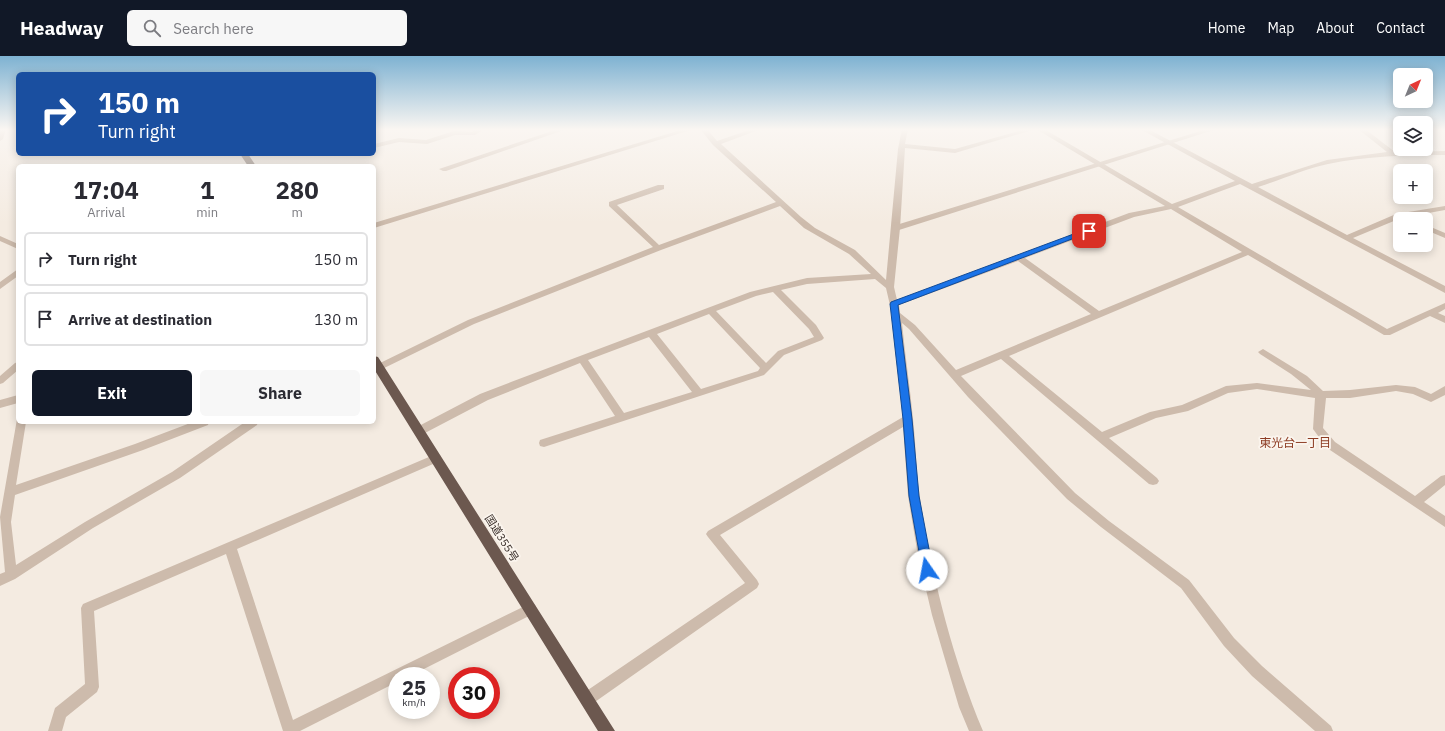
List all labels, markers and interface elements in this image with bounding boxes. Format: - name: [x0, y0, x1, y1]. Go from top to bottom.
- search box: [127, 10, 407, 46]
- text: Headway: [20, 16, 103, 40]
- icon: search: [141, 17, 163, 39]
- text: Search here: [173, 19, 254, 38]
- text: Home: [1208, 19, 1245, 37]
- text: Map: [1267, 19, 1294, 37]
- text: About: [1316, 19, 1354, 37]
- text: Contact: [1376, 19, 1425, 37]
- north arrow: [1393, 68, 1433, 108]
- map controls: [1393, 68, 1433, 252]
- text: 150 m: [98, 84, 180, 121]
- icon: right: [32, 88, 84, 140]
- button: layers: [1393, 116, 1433, 156]
- text: Turn right: [98, 120, 176, 143]
- button: +: [1393, 164, 1433, 204]
- text: 17:04: [73, 174, 139, 206]
- text: 1: [200, 174, 214, 206]
- text: 280: [275, 174, 319, 206]
- text: Arrival: [87, 204, 125, 221]
- text: min: [196, 204, 218, 221]
- text: m: [291, 204, 303, 221]
- button: −: [1393, 212, 1433, 252]
- pin: [1072, 214, 1106, 248]
- icon: arrive: [1078, 220, 1100, 242]
- icon: right: [34, 248, 56, 270]
- text: Turn right: [68, 250, 137, 269]
- text: 150 m: [314, 250, 358, 269]
- icon: arrive: [34, 308, 56, 330]
- text: Arrive at destination: [68, 310, 212, 329]
- text: 130 m: [314, 310, 358, 329]
- button: Exit: [32, 370, 192, 416]
- button: Share: [200, 370, 360, 416]
- district label: 東光台一丁目: [1259, 435, 1331, 450]
- street label: 国道355号: [482, 512, 522, 564]
- position arrow: [906, 549, 948, 591]
- speed limit sign: 30: [448, 667, 500, 719]
- text: 25: [402, 674, 426, 701]
- text: km/h: [402, 696, 426, 709]

